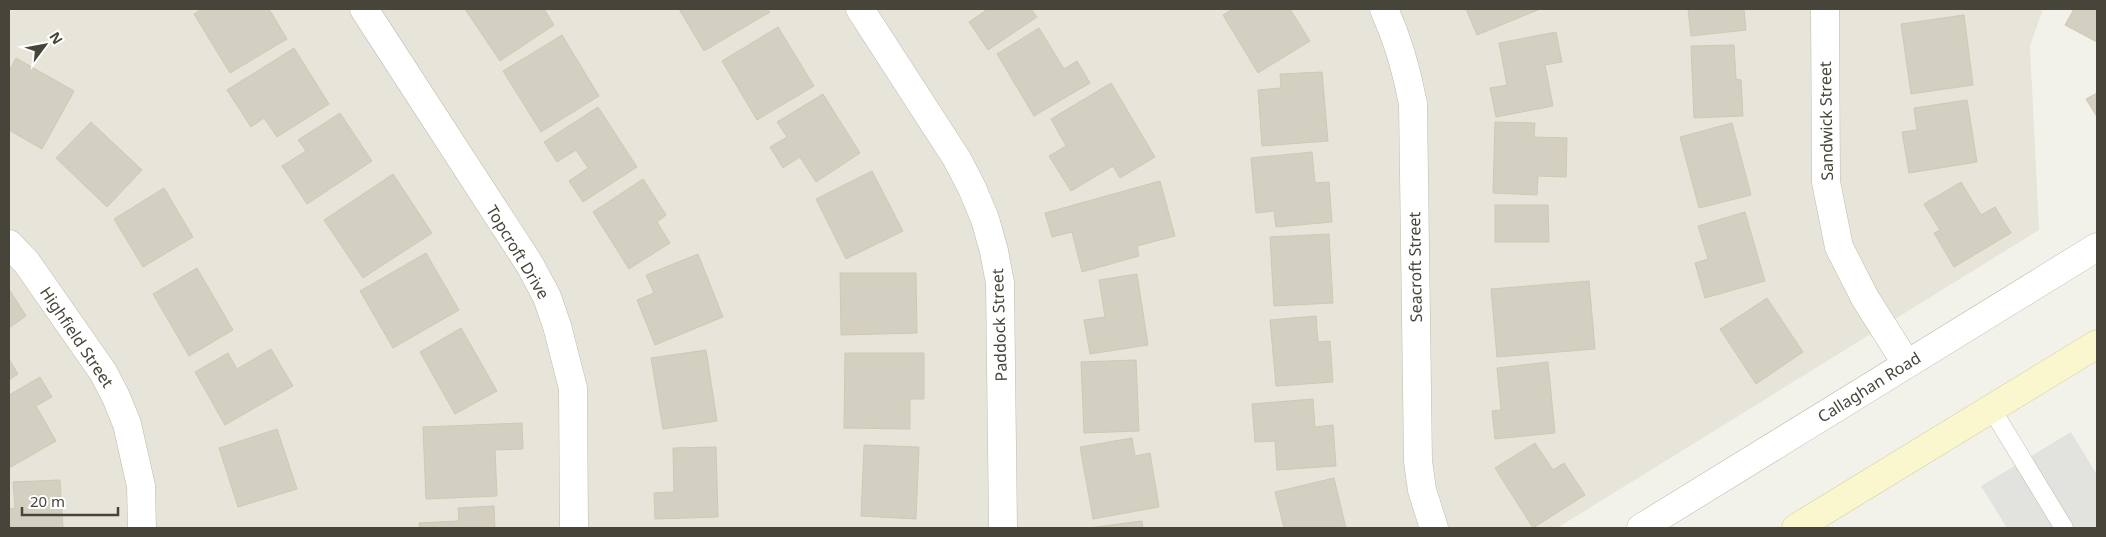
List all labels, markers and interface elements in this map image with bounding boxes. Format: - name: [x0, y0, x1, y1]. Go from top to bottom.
- north arrow: [20, 20, 70, 70]
- text: N: [45, 28, 68, 48]
- street label: Sandwick Street: [1814, 61, 1838, 181]
- street label: Topcroft Drive: [481, 201, 555, 303]
- street label: Seacroft Street: [1403, 211, 1427, 322]
- street label: Paddock Street: [986, 268, 1012, 382]
- street label: Highfield Street: [35, 282, 119, 392]
- street label: Callaghan Road: [1813, 347, 1925, 427]
- scale bar: [22, 484, 119, 516]
- text: 20 m: [30, 491, 65, 511]

